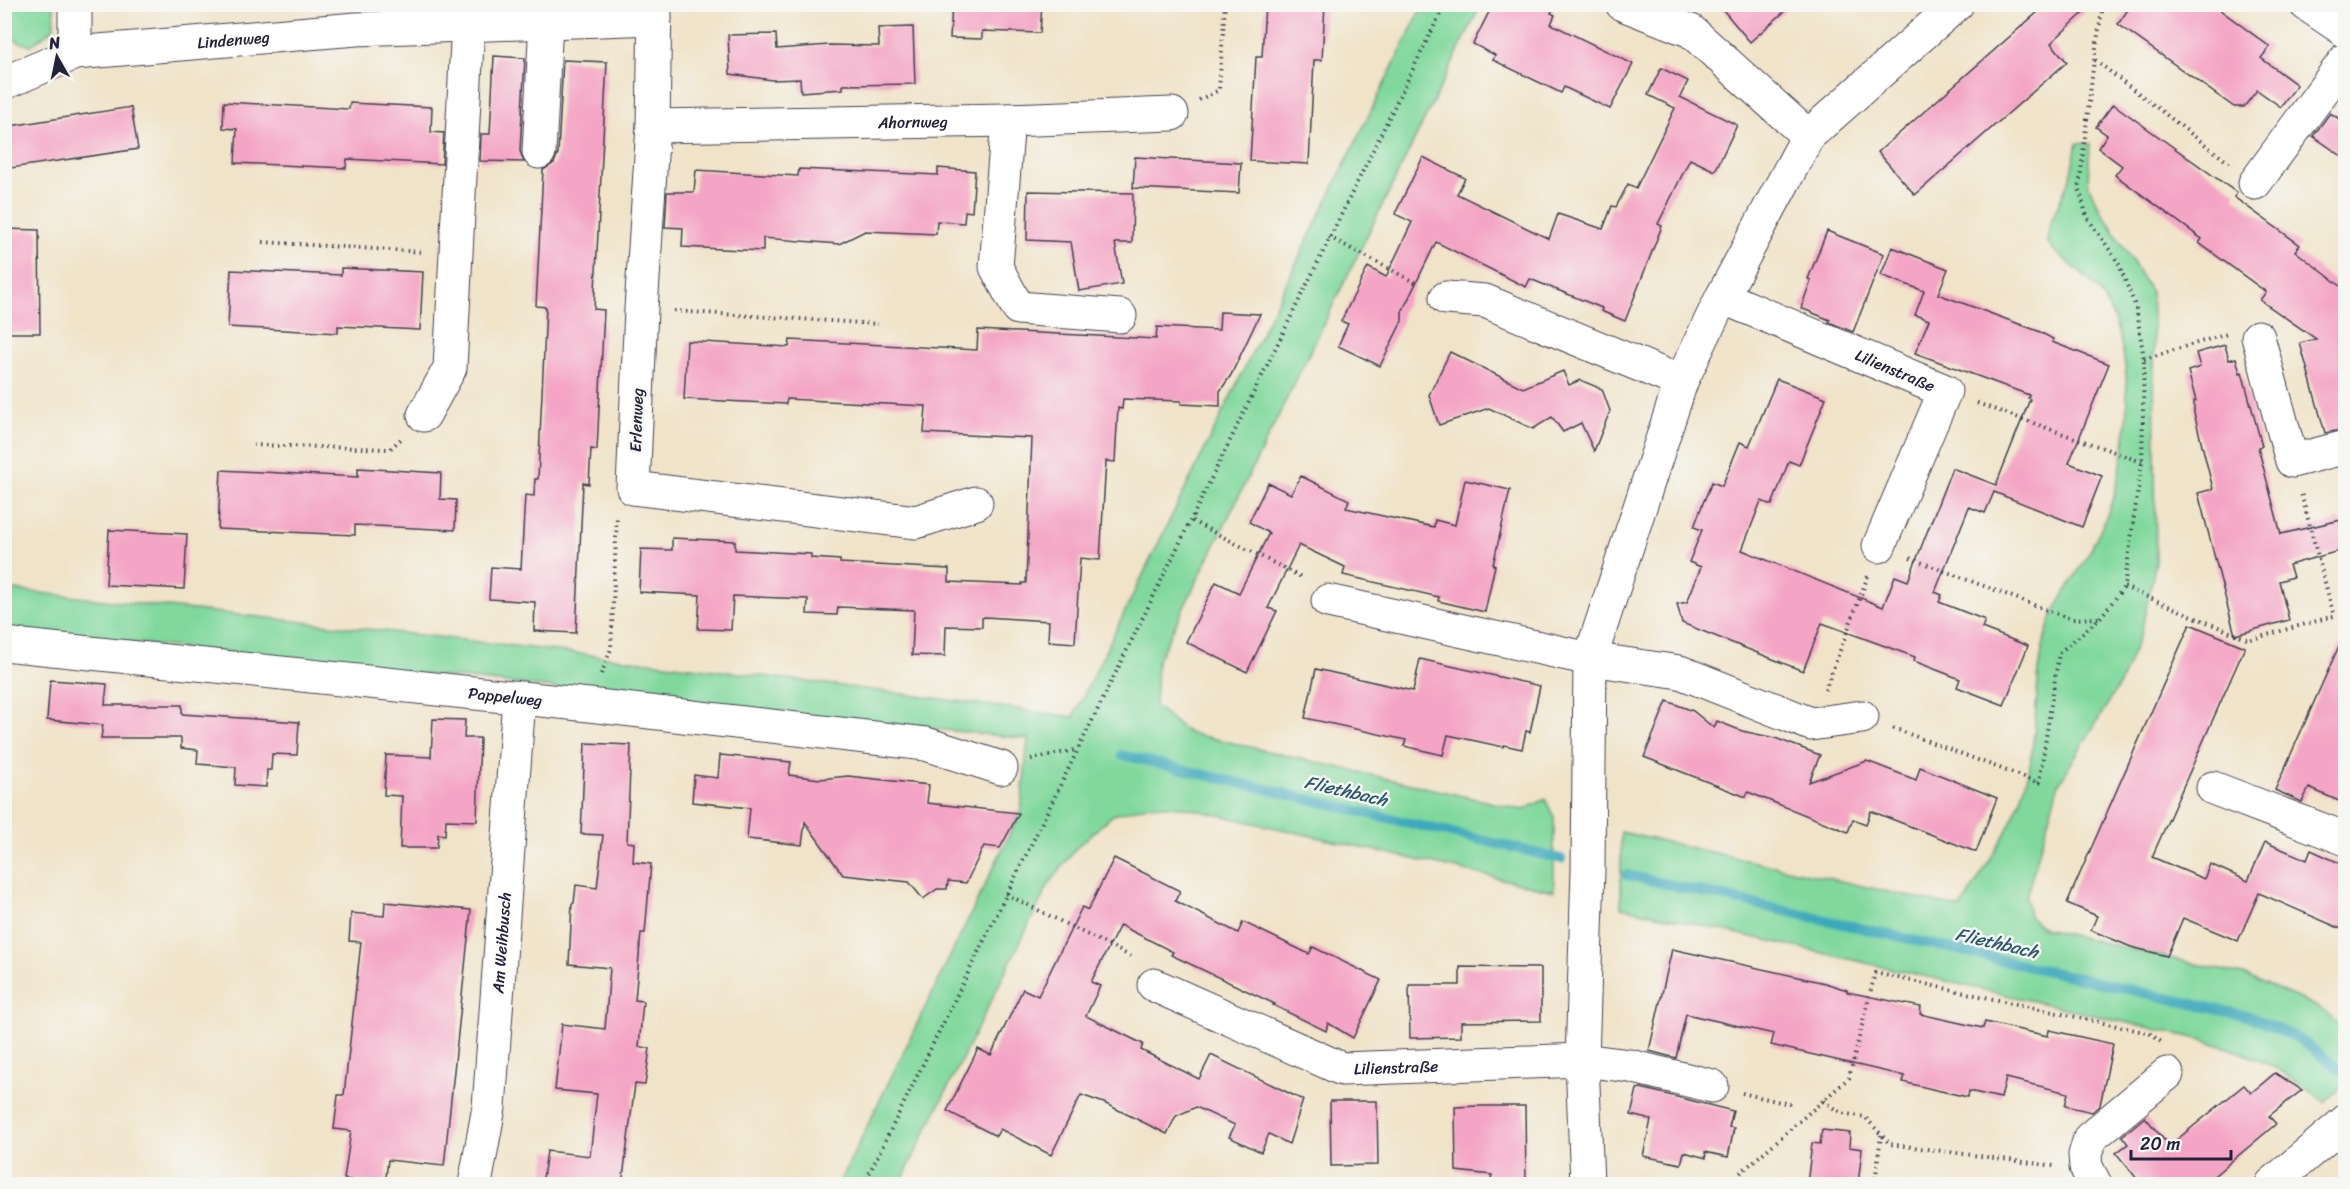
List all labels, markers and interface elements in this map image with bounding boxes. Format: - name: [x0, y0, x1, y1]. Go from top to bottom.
- street label: Lindenweg: [196, 22, 271, 58]
- north arrow: [27, 27, 87, 87]
- text: N: [46, 27, 63, 58]
- street label: Ahornweg: [877, 107, 948, 137]
- street label: Lilienstraße: [1850, 341, 1940, 400]
- street label: Erlenweg: [621, 387, 652, 453]
- street label: Pappelweg: [467, 678, 544, 715]
- water label: Fliethbach: [1302, 766, 1392, 816]
- street label: Am Weihbusch: [483, 891, 520, 995]
- water label: Fliethbach: [1953, 918, 2043, 968]
- street label: Lilienstraße: [1353, 1051, 1439, 1084]
- scale bar: [2131, 1123, 2232, 1161]
- text: 20 m: [2140, 1128, 2180, 1160]

